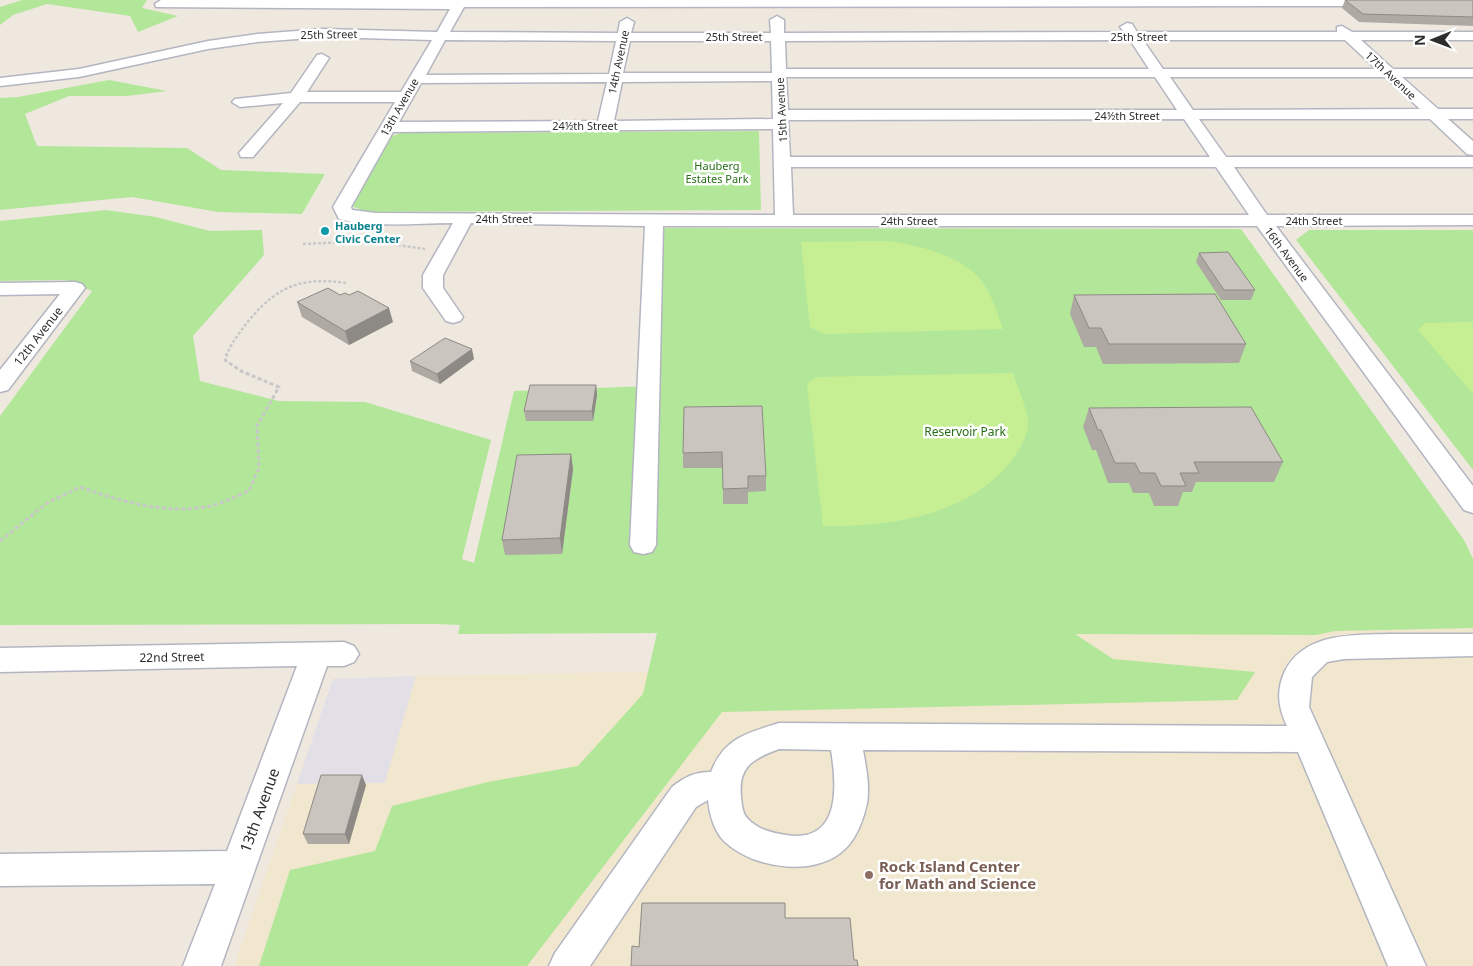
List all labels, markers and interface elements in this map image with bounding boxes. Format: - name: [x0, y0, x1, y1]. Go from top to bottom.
- north arrow: [1408, 15, 1458, 65]
- street label: 25th Street: [300, 26, 358, 42]
- street label: 14th Avenue: [604, 29, 632, 95]
- street label: 25th Street: [706, 29, 762, 44]
- street label: 25th Street: [1111, 29, 1167, 44]
- text: N: [1410, 34, 1429, 46]
- street label: 17th Avenue: [1362, 47, 1420, 103]
- street label: 13th Avenue: [376, 75, 422, 139]
- street label: 15th Avenue: [772, 77, 790, 143]
- street label: 24½th Street: [1094, 108, 1160, 123]
- street label: 24½th Street: [552, 118, 618, 133]
- park label: Hauberg Estates Park: [685, 158, 749, 186]
- street label: 24th Street: [476, 211, 532, 226]
- street label: 24th Street: [881, 213, 937, 228]
- street label: 24th Street: [1286, 213, 1342, 228]
- place label: Hauberg Civic Center: [335, 218, 401, 246]
- street label: 16th Avenue: [1261, 224, 1313, 284]
- marker: Hauberg Civic Center: [319, 225, 331, 237]
- street label: 12th Avenue: [10, 303, 67, 369]
- park label: Reservoir Park: [924, 423, 1006, 440]
- street label: 22nd Street: [139, 648, 205, 666]
- street label: 13th Avenue: [234, 765, 284, 855]
- place label: Rock Island Center for Math and Science: [879, 856, 1036, 893]
- marker: Rock Island Center for Math and Science: [863, 869, 875, 881]

